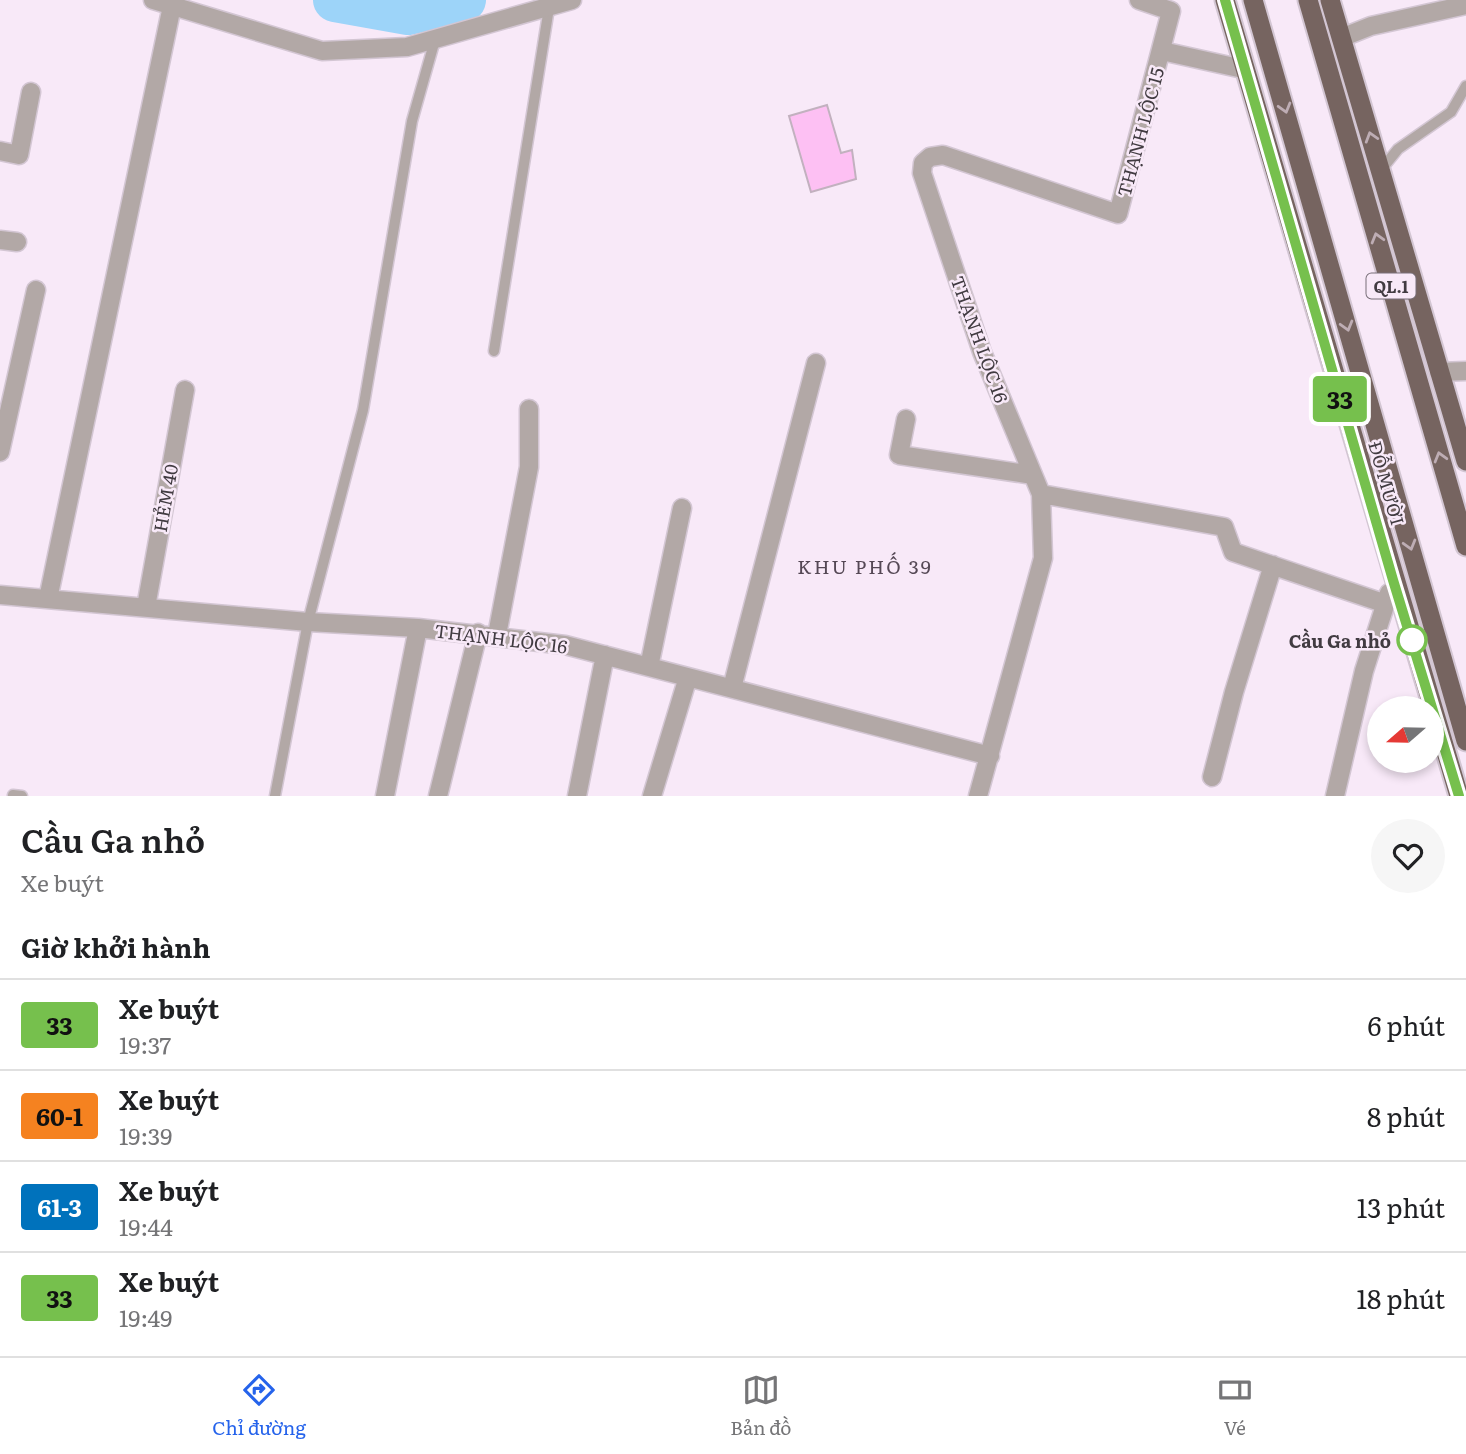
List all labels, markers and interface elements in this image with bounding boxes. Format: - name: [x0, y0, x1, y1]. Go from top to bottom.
- street label: THẠNH LỘC 15: [1110, 64, 1170, 200]
- one-way arrow: [1276, 101, 1291, 113]
- one-way arrow: [1364, 131, 1379, 143]
- one-way arrow: [1370, 233, 1385, 245]
- street label: THẠNH LỘC 16: [945, 272, 1016, 407]
- road number: QL.1: [1366, 274, 1416, 298]
- one-way arrow: [1339, 320, 1354, 332]
- line badge: 33: [1308, 376, 1372, 422]
- text: 33: [1327, 381, 1353, 416]
- street label: ĐỖ MƯỜI: [1362, 438, 1413, 528]
- one-way arrow: [1434, 451, 1449, 463]
- street label: HẺM 40: [146, 462, 184, 534]
- one-way arrow: [1401, 539, 1416, 551]
- district label: KHU PHỐ 39: [797, 552, 933, 580]
- street label: THẠNH LỘC 16: [433, 616, 569, 660]
- marker: Cầu Ga nhỏ: [1397, 625, 1427, 655]
- place label: Cầu Ga nhỏ: [1289, 627, 1391, 654]
- north arrow: [1367, 696, 1444, 774]
- map controls: [1367, 696, 1444, 773]
- text: Cầu Ga nhỏ: [21, 814, 205, 863]
- button: heart: [1371, 819, 1445, 893]
- text: Xe buýt: [21, 865, 104, 899]
- text: Giờ khởi hành: [21, 927, 210, 966]
- text: Xe buýt: [119, 988, 219, 1027]
- text: 6 phút: [1367, 1005, 1445, 1044]
- text: 33: [46, 1007, 73, 1042]
- text: 19:37: [119, 1027, 171, 1061]
- text: Xe buýt: [119, 1079, 219, 1118]
- text: 8 phút: [1367, 1096, 1445, 1135]
- text: 60-1: [36, 1098, 83, 1133]
- text: 19:39: [119, 1118, 172, 1152]
- text: Xe buýt: [119, 1170, 219, 1209]
- text: 13 phút: [1357, 1187, 1445, 1226]
- text: 61-3: [37, 1189, 82, 1224]
- text: 19:44: [119, 1209, 173, 1243]
- text: Xe buýt: [119, 1261, 219, 1300]
- text: 18 phút: [1356, 1278, 1445, 1317]
- text: 33: [46, 1280, 73, 1315]
- text: 19:49: [119, 1300, 172, 1334]
- tab: Chỉ đường: [212, 1371, 306, 1441]
- tab: Bản đồ: [730, 1371, 792, 1441]
- tab: Vé: [1216, 1371, 1254, 1441]

